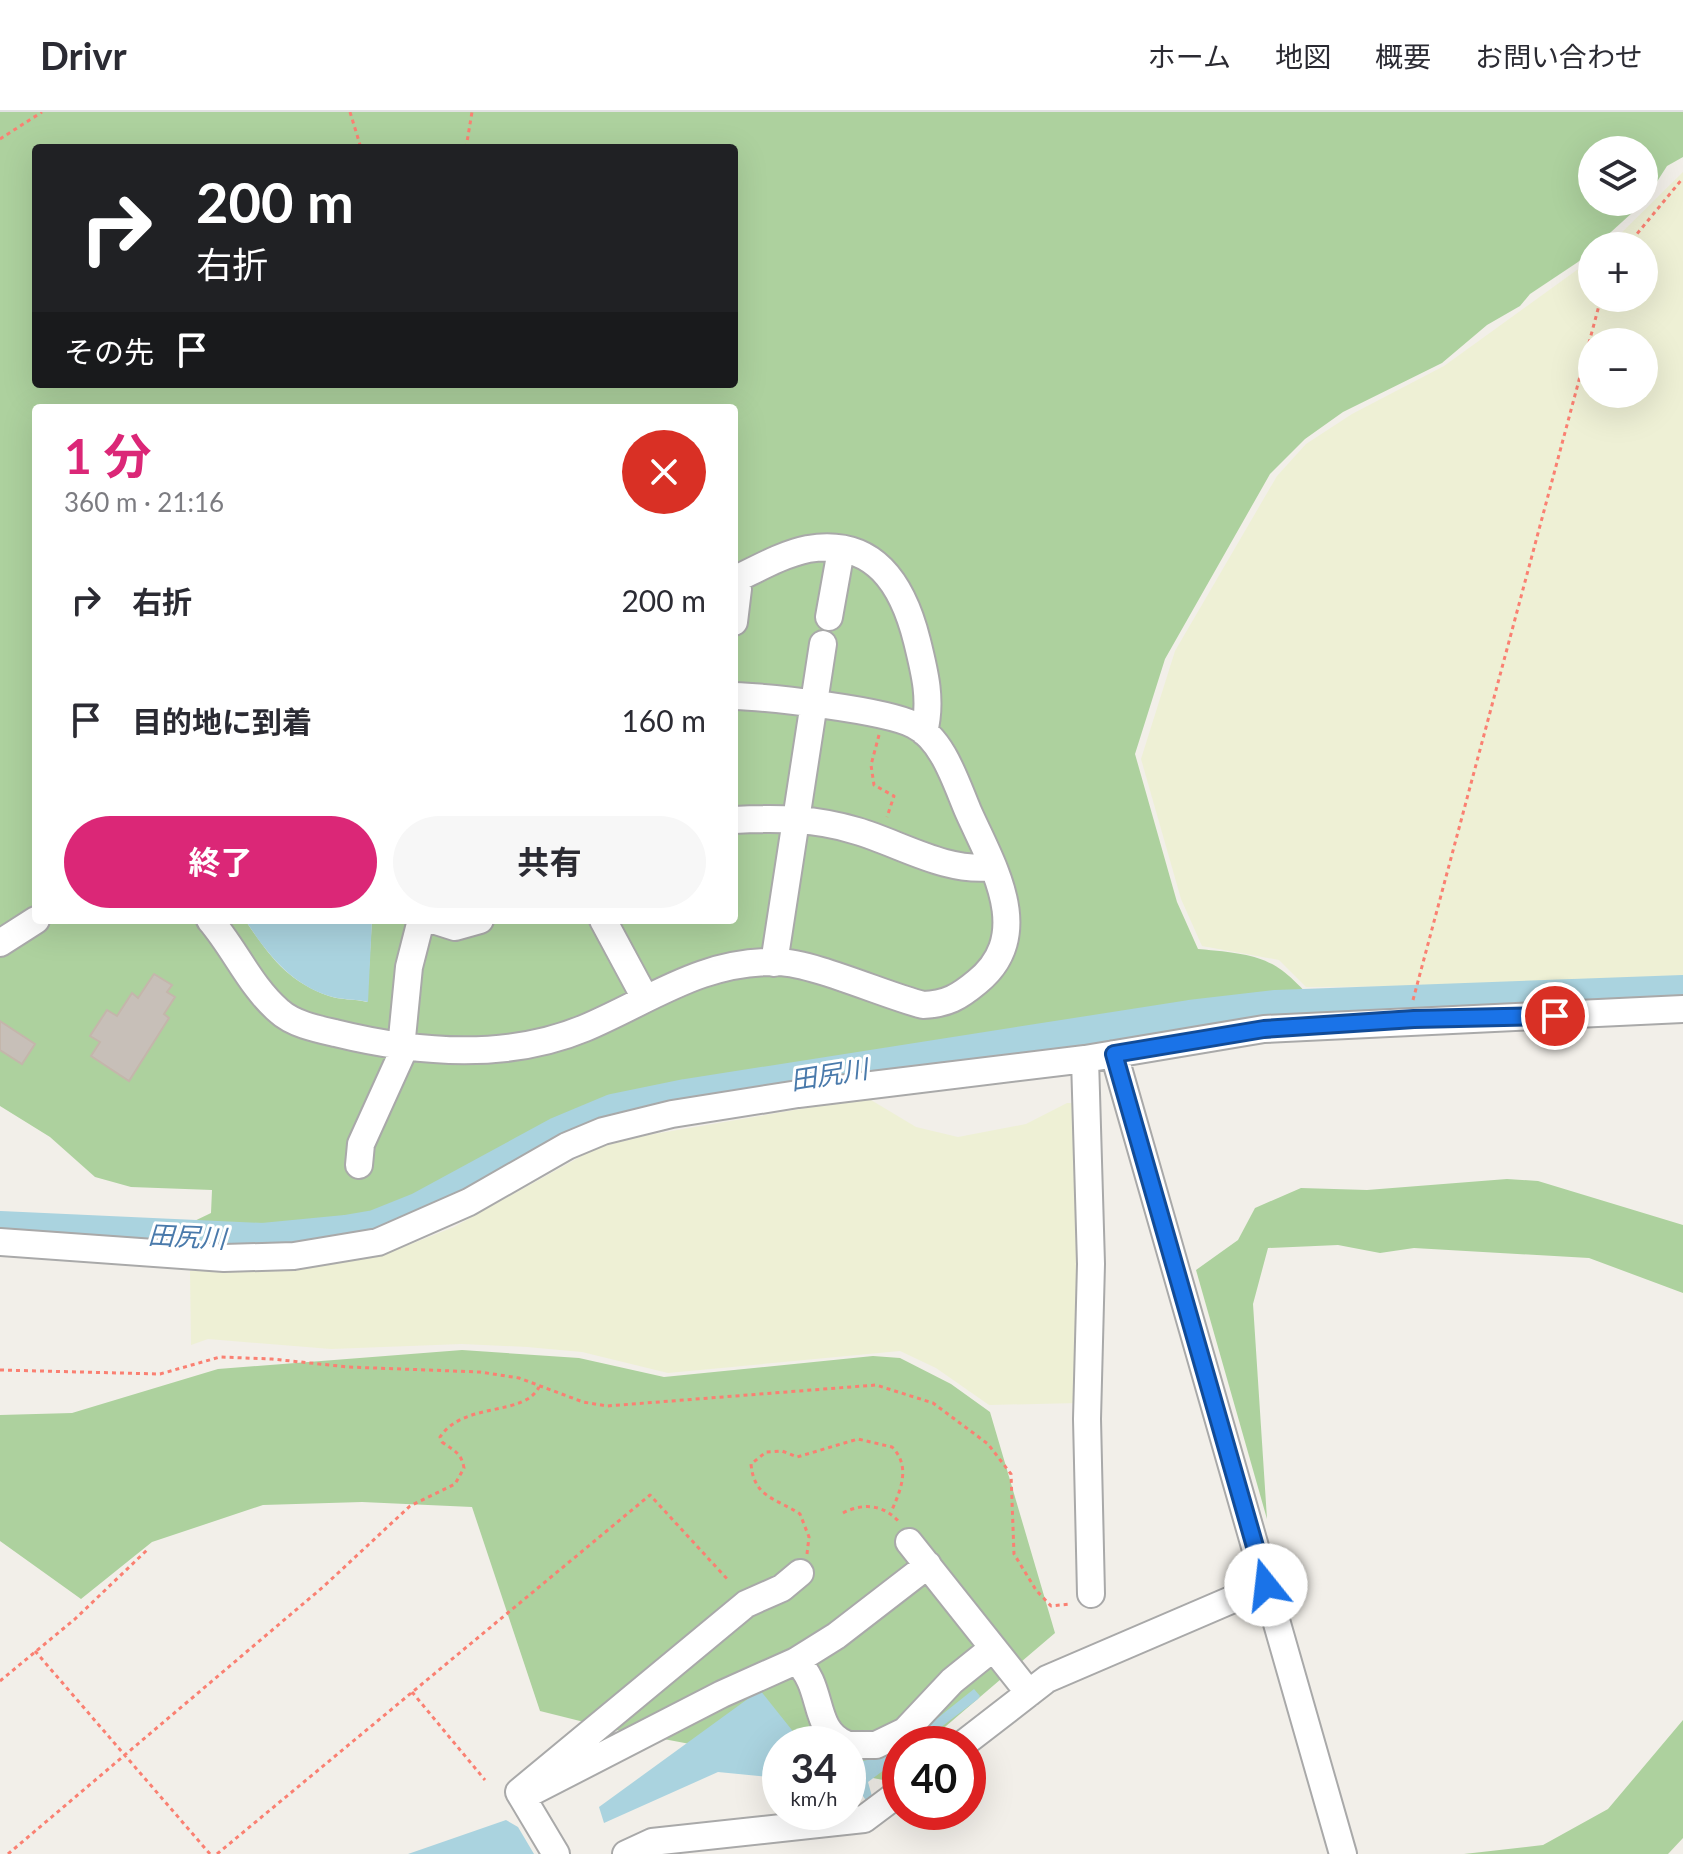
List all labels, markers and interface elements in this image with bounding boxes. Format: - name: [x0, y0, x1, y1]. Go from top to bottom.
- text: Drivr: [40, 32, 127, 78]
- text: ホーム: [1148, 39, 1231, 73]
- text: 地図: [1275, 39, 1331, 73]
- text: 概要: [1375, 39, 1431, 73]
- text: お問い合わせ: [1475, 39, 1643, 73]
- map controls: [1578, 136, 1658, 408]
- button: layers: [1578, 136, 1658, 216]
- text: 200 m: [196, 168, 354, 235]
- icon: right: [64, 176, 168, 280]
- button: +: [1578, 232, 1658, 312]
- text: 右折: [196, 242, 268, 286]
- icon: arrive: [170, 328, 214, 372]
- button: −: [1578, 328, 1658, 408]
- text: その先: [64, 333, 154, 369]
- text: 1 分: [64, 427, 152, 484]
- button: close: [622, 430, 706, 514]
- text: 360 m · 21:16: [64, 486, 224, 518]
- icon: right: [64, 578, 108, 622]
- text: 200 m: [621, 582, 706, 618]
- text: 右折: [132, 583, 192, 619]
- icon: arrive: [64, 698, 108, 742]
- text: 160 m: [621, 702, 706, 738]
- text: 目的地に到着: [132, 703, 312, 739]
- button: 終了: [64, 816, 377, 908]
- button: 共有: [393, 816, 706, 908]
- pin: [1521, 982, 1589, 1050]
- icon: arrive: [1533, 994, 1577, 1038]
- water label: 田尻川: [788, 1052, 873, 1096]
- water label: 田尻川: [147, 1218, 230, 1254]
- position arrow: [1224, 1543, 1308, 1627]
- speed limit sign: 40: [882, 1726, 986, 1830]
- text: 34: [791, 1744, 837, 1792]
- text: km/h: [791, 1786, 837, 1810]

